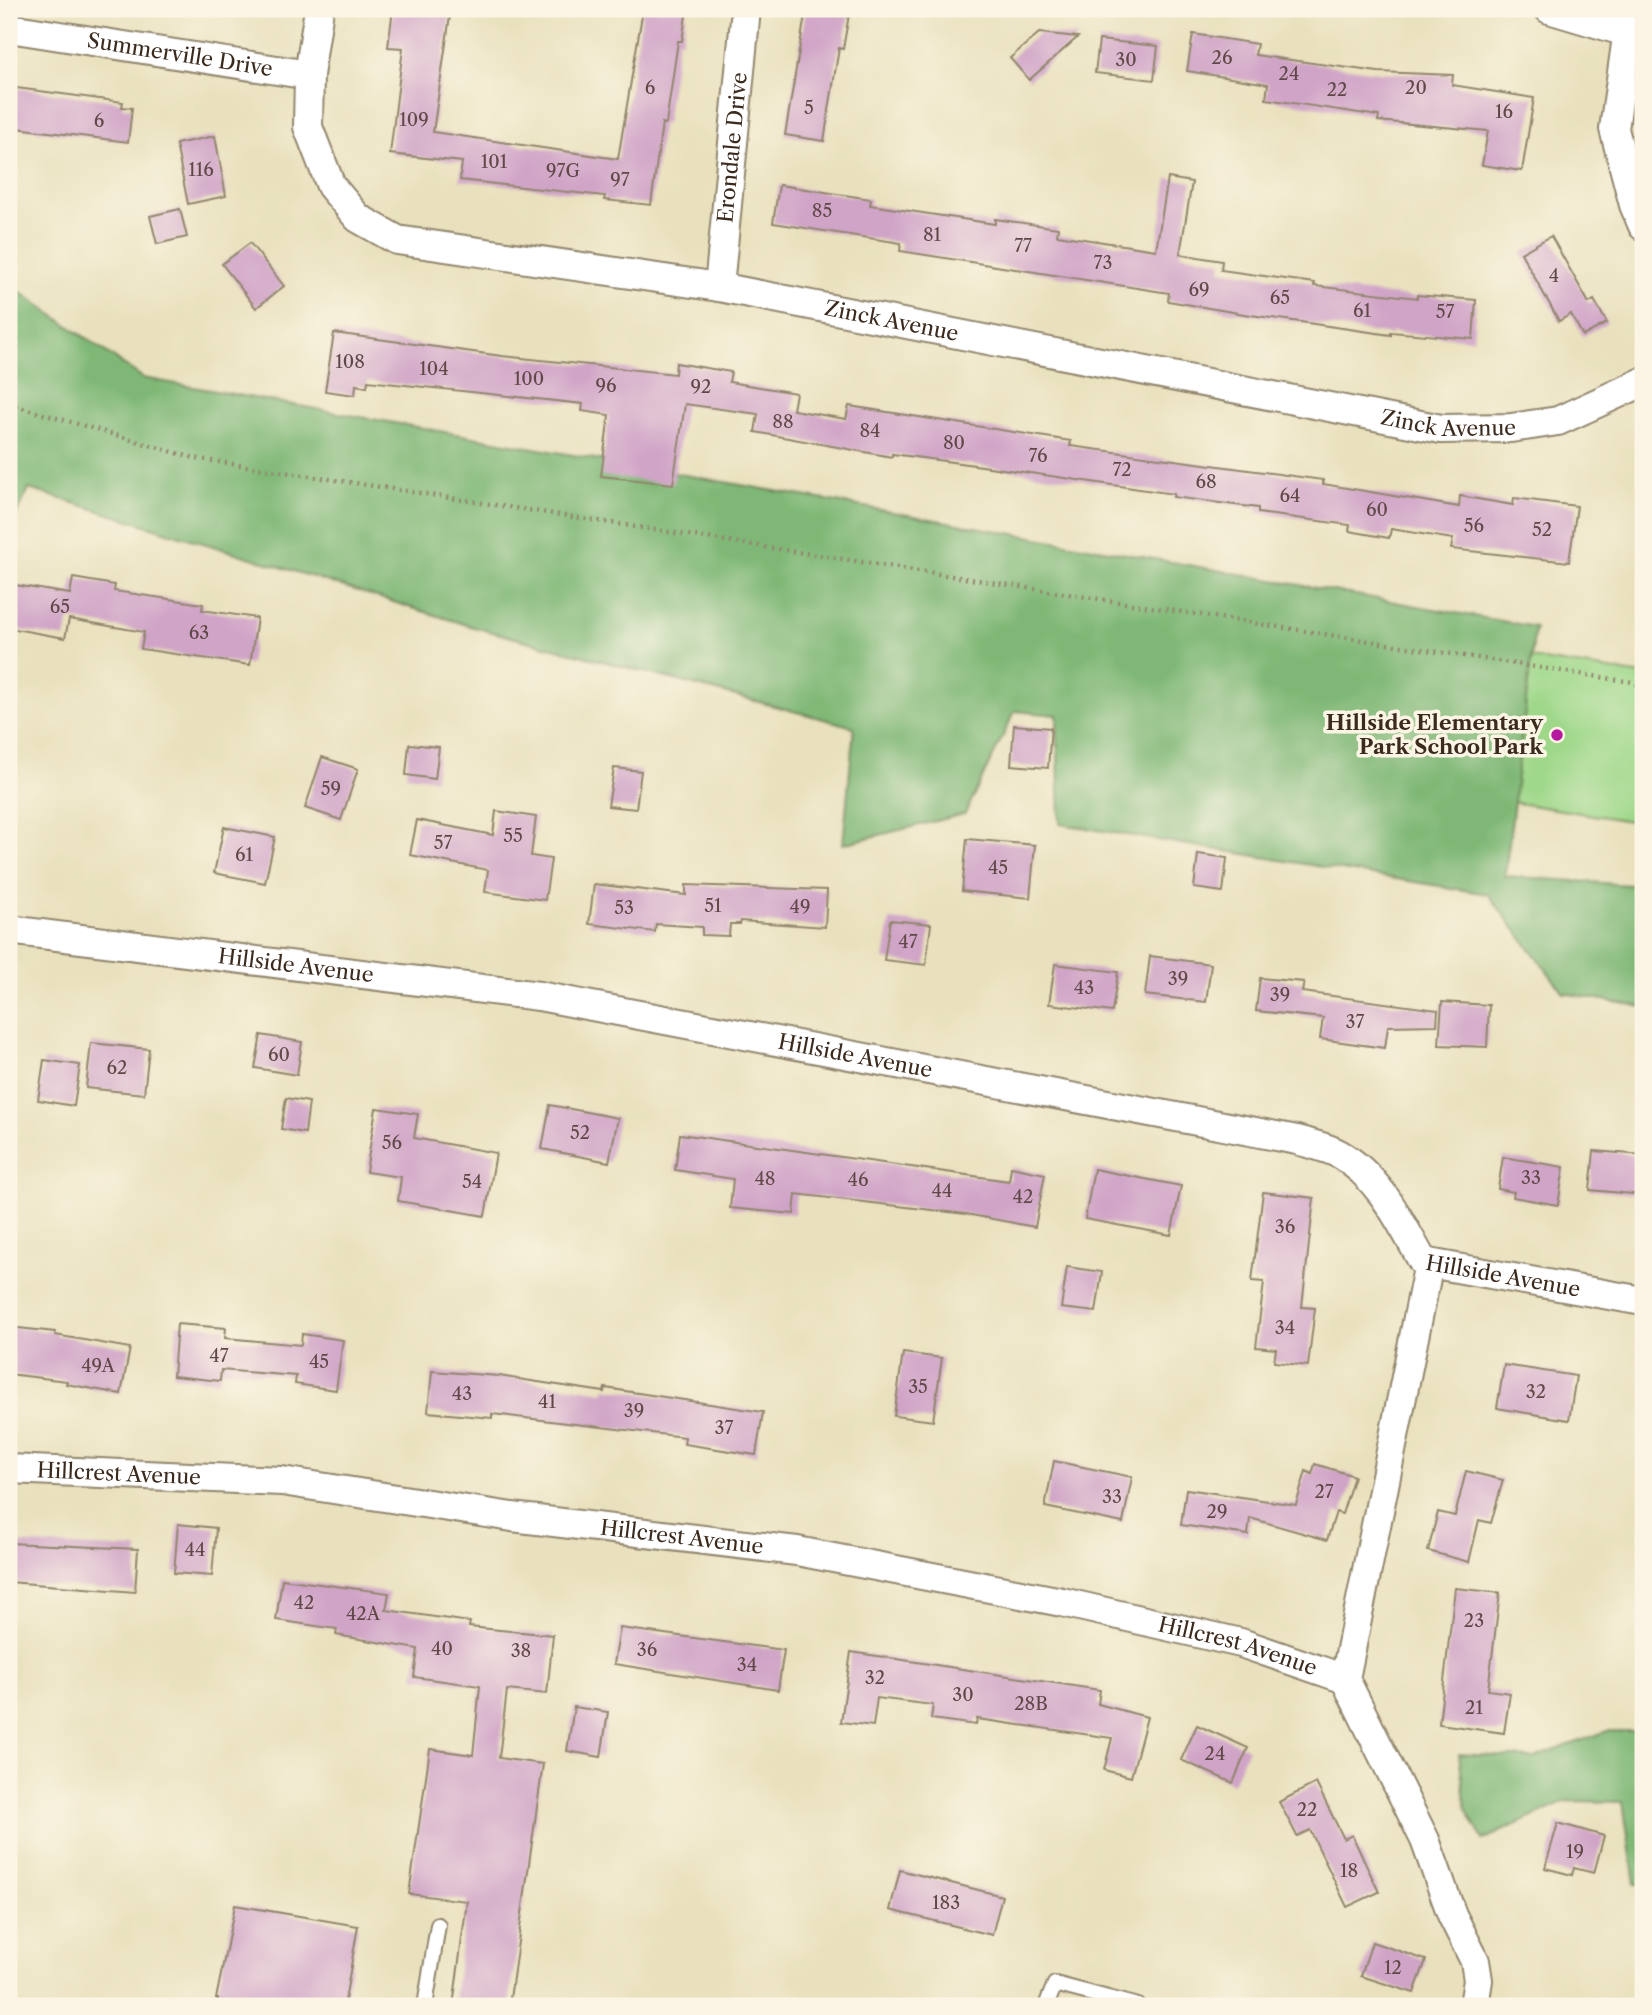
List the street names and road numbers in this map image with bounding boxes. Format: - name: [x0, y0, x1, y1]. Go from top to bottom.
- street label: Summerville Drive: [85, 27, 275, 81]
- street label: Erondale Drive: [712, 71, 752, 224]
- street label: Zinck Avenue: [823, 295, 961, 346]
- street label: Zinck Avenue: [1379, 404, 1516, 441]
- street label: Hillside Avenue: [217, 943, 375, 987]
- street label: Hillside Avenue: [776, 1029, 935, 1082]
- street label: Hillside Avenue: [1424, 1250, 1582, 1302]
- street label: Hillcrest Avenue: [36, 1457, 201, 1489]
- street label: Hillcrest Avenue: [599, 1515, 765, 1559]
- street label: Hillcrest Avenue: [1156, 1611, 1320, 1680]

